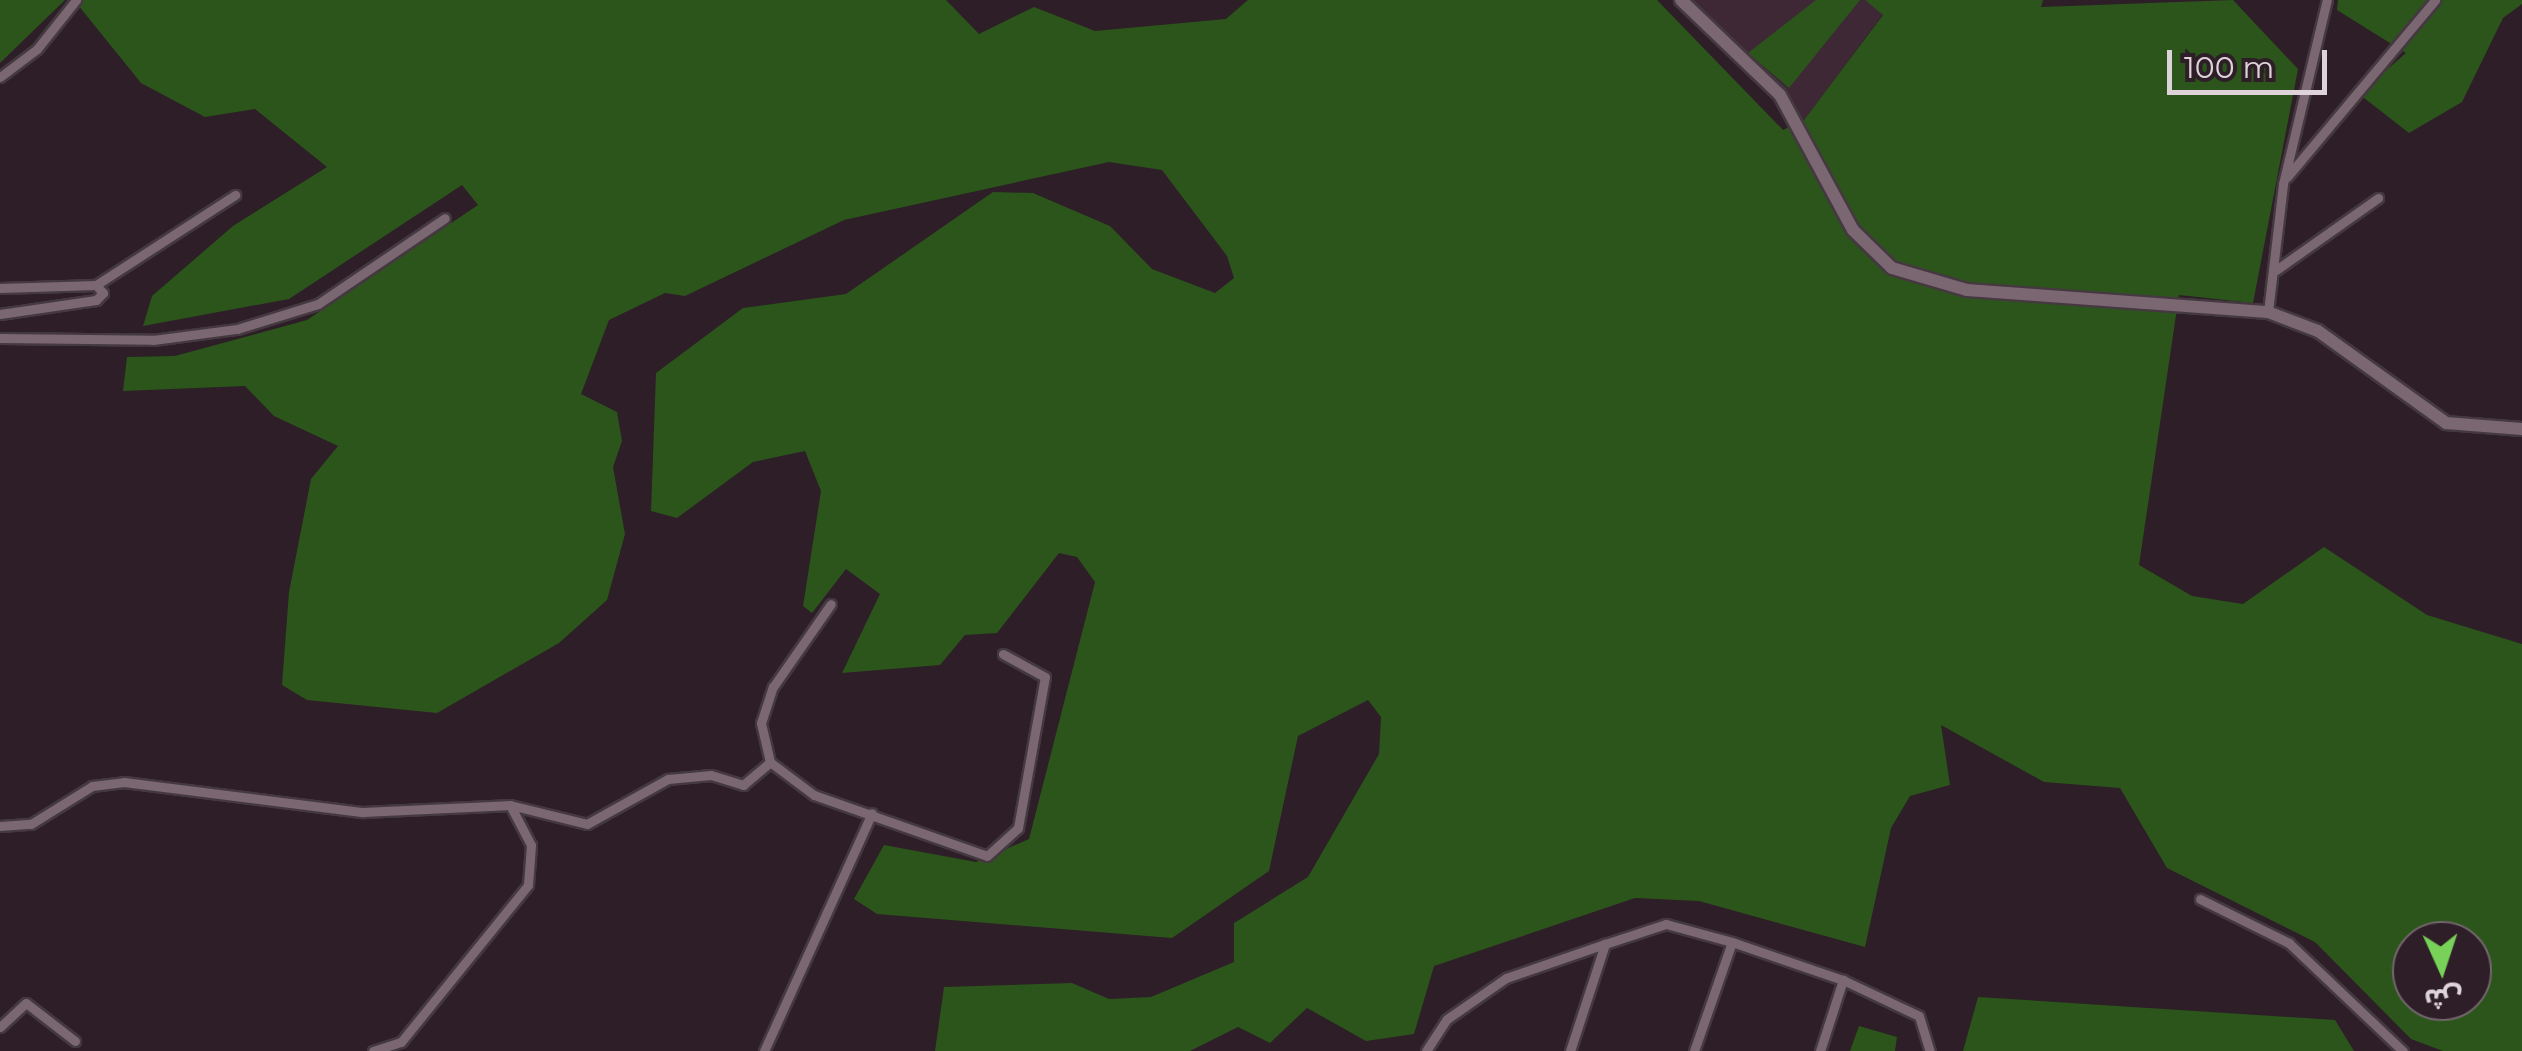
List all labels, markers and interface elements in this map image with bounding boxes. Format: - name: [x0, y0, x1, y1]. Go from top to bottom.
- scale bar: [2172, 30, 2332, 92]
- text: 100 m: [2184, 49, 2274, 86]
- north arrow: [2392, 921, 2492, 1021]
- text: ش: [2423, 981, 2464, 1017]

